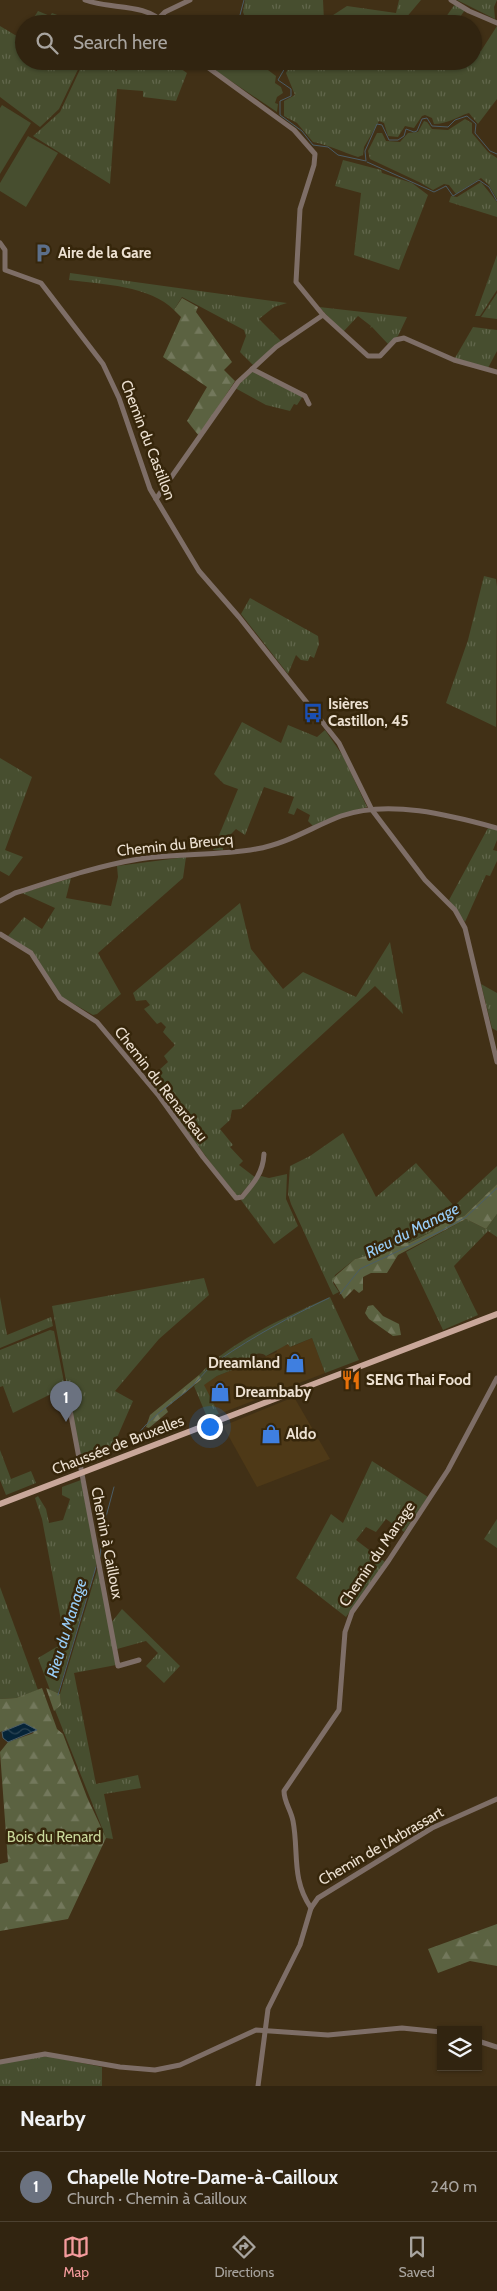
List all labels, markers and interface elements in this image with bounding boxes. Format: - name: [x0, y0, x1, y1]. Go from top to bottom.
- search box: [15, 15, 482, 70]
- icon: search: [33, 29, 61, 57]
- text: Search here: [73, 31, 167, 54]
- parking icon: Aire de la Gare: [32, 242, 54, 264]
- place label: Aire de la Gare: [58, 244, 152, 262]
- street label: Chemin du Castillon: [117, 377, 179, 503]
- place label: Isières Castillon, 45: [328, 695, 409, 730]
- bus stop icon: Isières Castillon, 45: [302, 702, 324, 724]
- street label: Chemin du Breucq: [116, 830, 234, 860]
- street label: Chemin du Renardeau: [111, 1023, 211, 1145]
- water label: Rieu du Manage: [362, 1199, 462, 1262]
- shop icon: Dreamland: [284, 1352, 306, 1374]
- place label: Dreamland: [208, 1354, 280, 1372]
- restaurant icon: SENG Thai Food: [340, 1369, 362, 1391]
- place label: SENG Thai Food: [366, 1371, 471, 1389]
- pin: 1: [50, 1381, 82, 1422]
- shop icon: Dreambaby: [209, 1381, 231, 1403]
- place label: Dreambaby: [235, 1383, 312, 1401]
- street label: Chaussée de Bruxelles: [49, 1412, 187, 1478]
- your location: [197, 1414, 223, 1440]
- shop icon: Aldo: [260, 1423, 282, 1445]
- place label: Aldo: [286, 1425, 317, 1443]
- street label: Chemin à Cailloux: [87, 1486, 127, 1600]
- street label: Chemin du Manage: [335, 1498, 419, 1610]
- water label: Rieu du Manage: [42, 1576, 91, 1680]
- street label: Chemin de l'Arbrassart: [315, 1803, 447, 1889]
- park label: Bois du Renard: [7, 1828, 101, 1846]
- map controls: [437, 2026, 482, 2071]
- button: layers: [437, 2026, 482, 2071]
- text: Nearby: [20, 2106, 86, 2131]
- text: Chapelle Notre-Dame-à-Cailloux: [67, 2166, 338, 2189]
- text: 1: [33, 2177, 39, 2196]
- text: 240 m: [431, 2177, 477, 2196]
- text: Church · Chemin à Cailloux: [67, 2189, 247, 2208]
- tab: Map: [62, 2233, 90, 2281]
- tab: Directions: [214, 2233, 274, 2281]
- tab: Saved: [398, 2233, 435, 2281]

